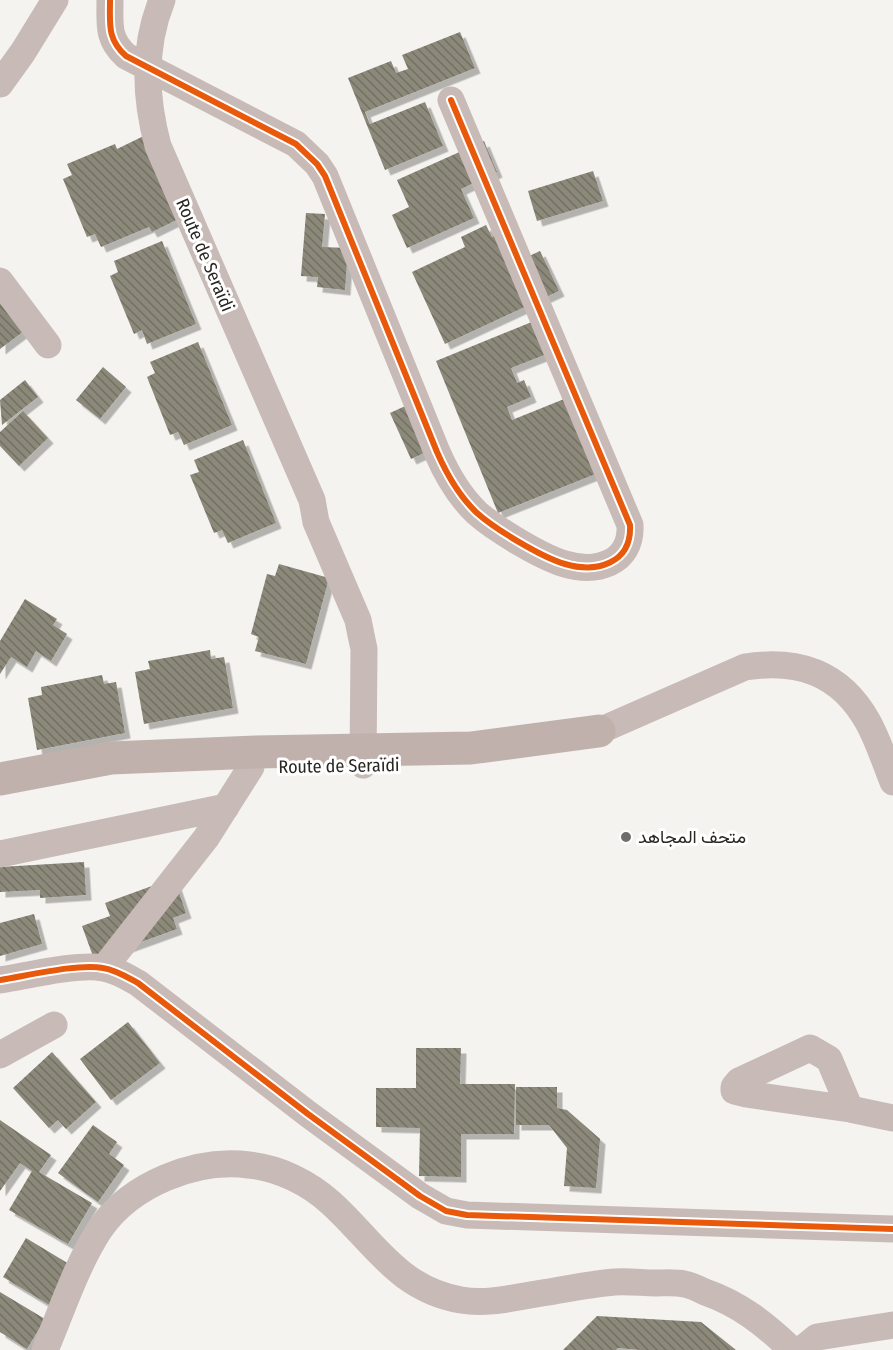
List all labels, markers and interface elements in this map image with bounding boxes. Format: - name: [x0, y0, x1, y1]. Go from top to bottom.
- street label: Route de Seraïdi: [171, 195, 239, 315]
- street label: Route de Seraïdi: [278, 754, 400, 778]
- place label: متحف المجاهد: [638, 826, 746, 848]
- marker: متحف المجاهد: [619, 830, 633, 844]

